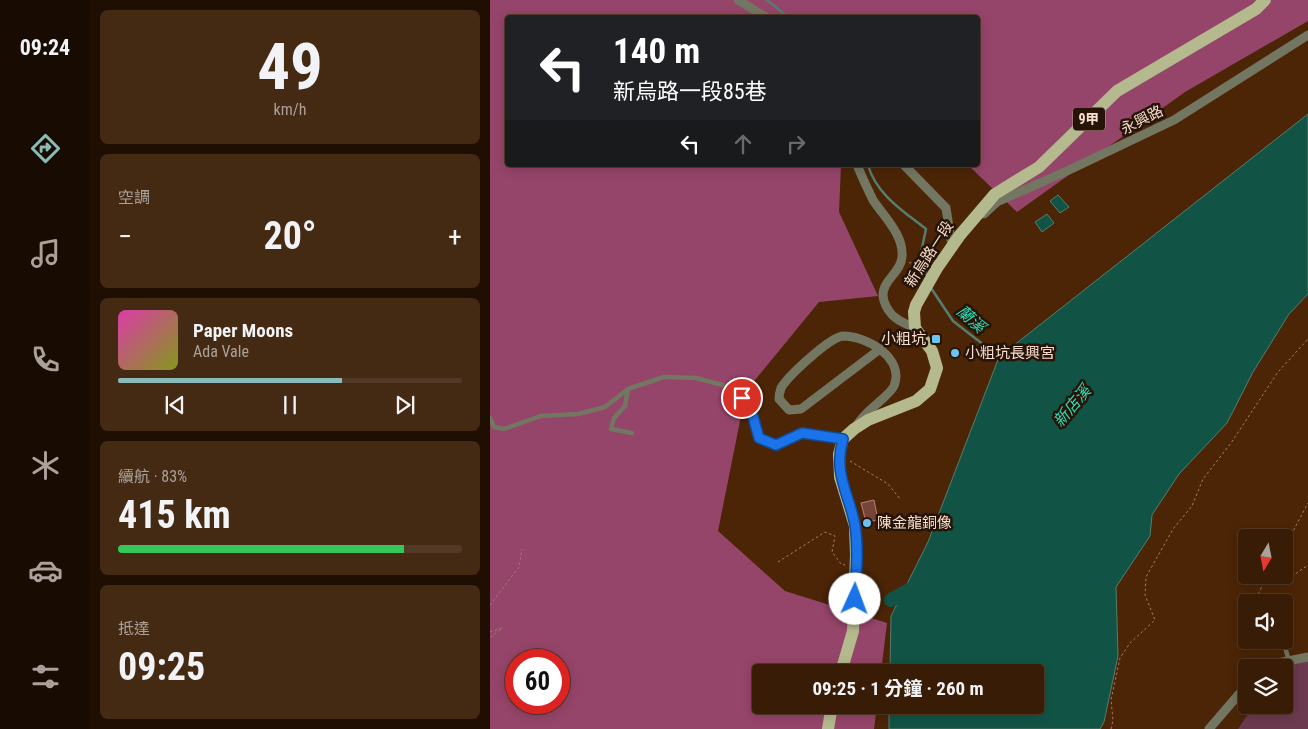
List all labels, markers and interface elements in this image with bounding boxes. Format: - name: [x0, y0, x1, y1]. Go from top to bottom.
- text: 49: [257, 29, 323, 105]
- text: 140 m: [613, 31, 700, 72]
- text: 09:24: [20, 35, 70, 60]
- icon: left: [530, 35, 595, 100]
- text: 新烏路一段85巷: [613, 79, 767, 104]
- text: km/h: [274, 100, 306, 119]
- street label: 永興路: [1118, 102, 1166, 138]
- road number: 9甲: [1073, 108, 1105, 130]
- icon: left: [676, 130, 704, 158]
- icon: ahead: [729, 130, 757, 158]
- icon: right: [782, 130, 810, 158]
- icon: directions: [28, 131, 63, 166]
- text: 空調: [118, 188, 150, 207]
- text: 20°: [263, 214, 317, 258]
- street label: 新烏路一段: [901, 218, 957, 290]
- text: −: [118, 220, 132, 253]
- text: +: [448, 220, 462, 253]
- icon: music: [28, 236, 63, 271]
- water label: 蘭溪: [953, 301, 991, 338]
- text: Paper Moons: [193, 319, 293, 342]
- place label: 小粗坑: [881, 330, 926, 348]
- marker: 小粗坑: [930, 333, 942, 345]
- icon: phone: [28, 342, 63, 377]
- text: Ada Vale: [193, 342, 249, 361]
- place label: 小粗坑長興宮: [965, 344, 1055, 362]
- marker: 小粗坑長興宮: [949, 347, 961, 359]
- pin: [721, 377, 763, 419]
- water label: 新店溪: [1049, 380, 1096, 430]
- icon: arrive: [728, 384, 756, 412]
- icon: previous: [161, 391, 189, 419]
- icon: pause: [276, 391, 304, 419]
- icon: next: [391, 391, 419, 419]
- icon: climate: [28, 448, 63, 483]
- text: 續航 · 83%: [118, 467, 187, 486]
- text: 415 km: [118, 493, 231, 537]
- place label: 陳金龍銅像: [877, 514, 952, 532]
- marker: 陳金龍銅像: [861, 517, 873, 529]
- north arrow: [1238, 529, 1292, 584]
- map controls: [1238, 529, 1293, 714]
- icon: car: [28, 553, 63, 588]
- position arrow: [828, 572, 880, 624]
- button: sound: [1238, 594, 1293, 649]
- text: 抵達: [118, 619, 150, 638]
- text: 09:25: [118, 645, 205, 689]
- speed limit sign: 60: [505, 649, 570, 714]
- icon: filters: [28, 659, 63, 694]
- button: layers: [1238, 659, 1293, 714]
- text: 09:25 · 1 分鐘 · 260 m: [812, 677, 984, 700]

